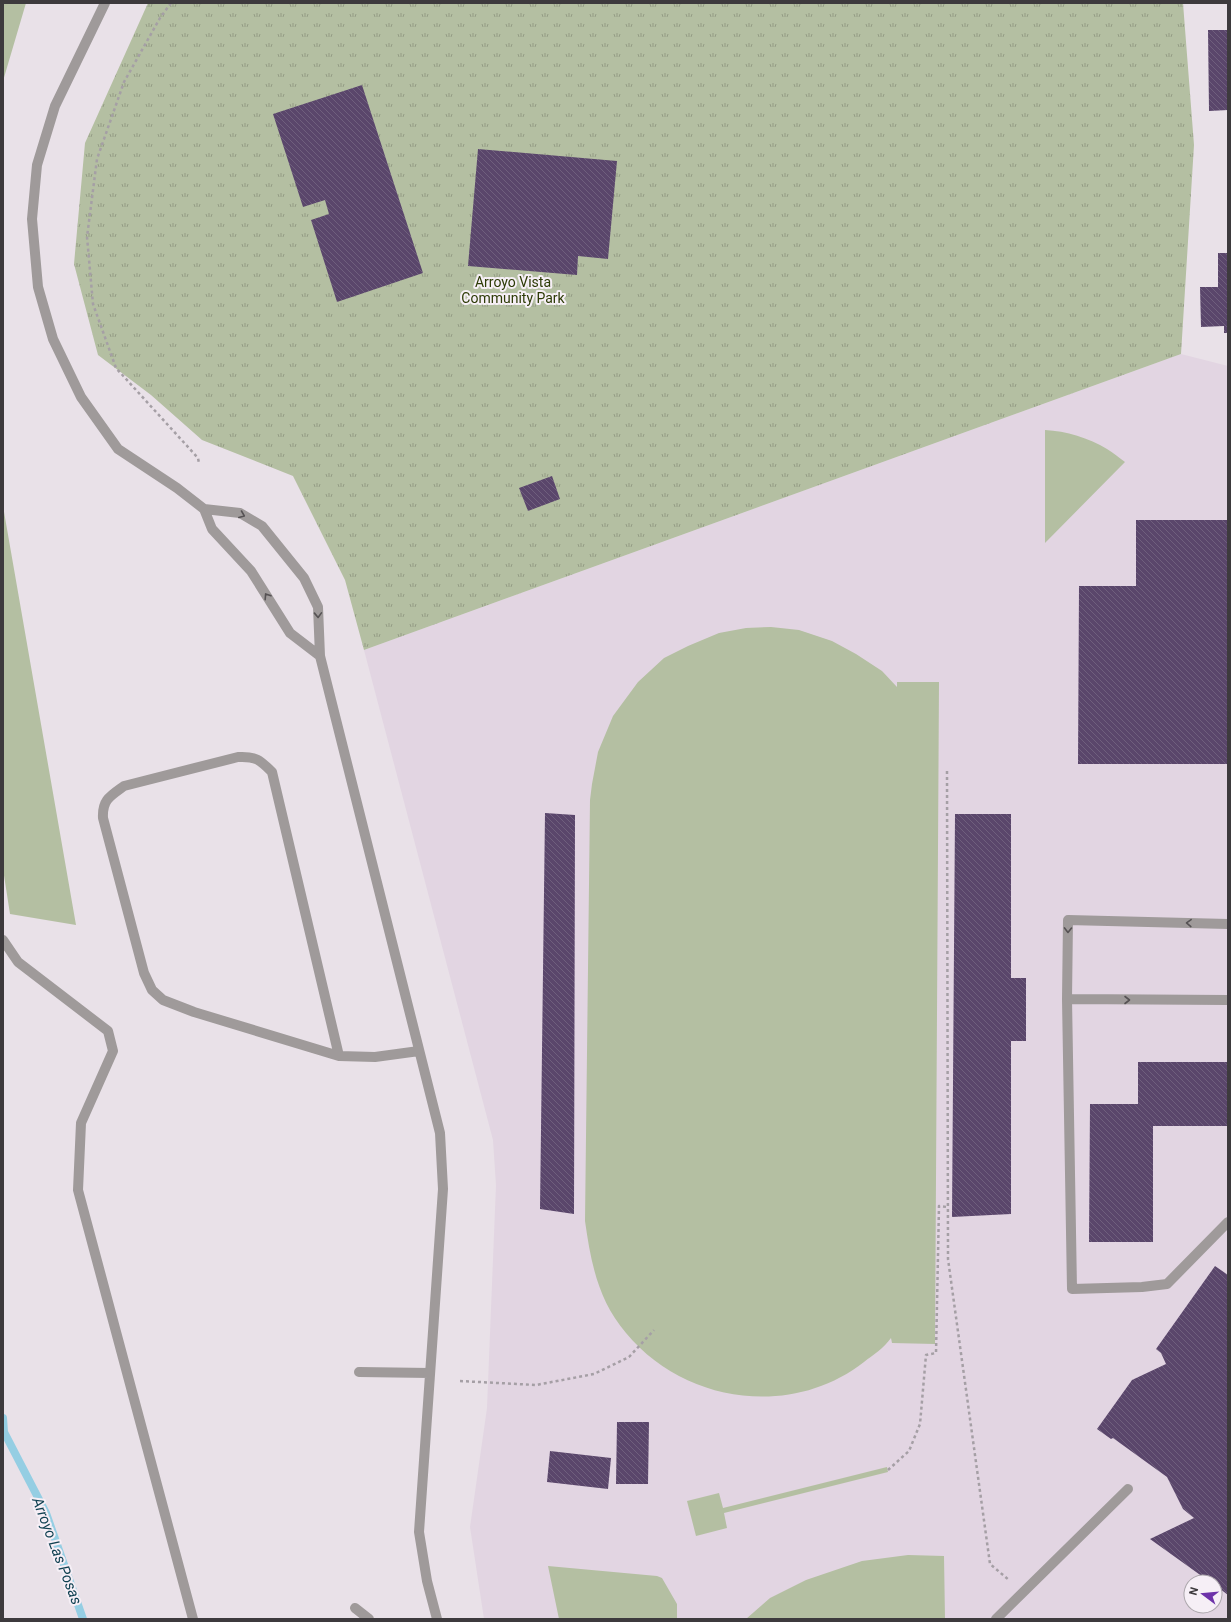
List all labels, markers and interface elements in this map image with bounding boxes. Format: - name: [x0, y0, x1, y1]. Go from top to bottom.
- park label: Arroyo Vista Community Park: [461, 274, 566, 306]
- one-way arrow: [239, 511, 246, 519]
- one-way arrow: [264, 593, 271, 600]
- one-way arrow: [314, 612, 322, 618]
- one-way arrow: [1186, 919, 1192, 927]
- one-way arrow: [1064, 927, 1072, 933]
- one-way arrow: [1124, 996, 1130, 1004]
- water label: Arroyo Las Posas: [28, 1494, 86, 1607]
- north arrow: [1183, 1574, 1223, 1614]
- text: N: [1187, 1586, 1201, 1597]

